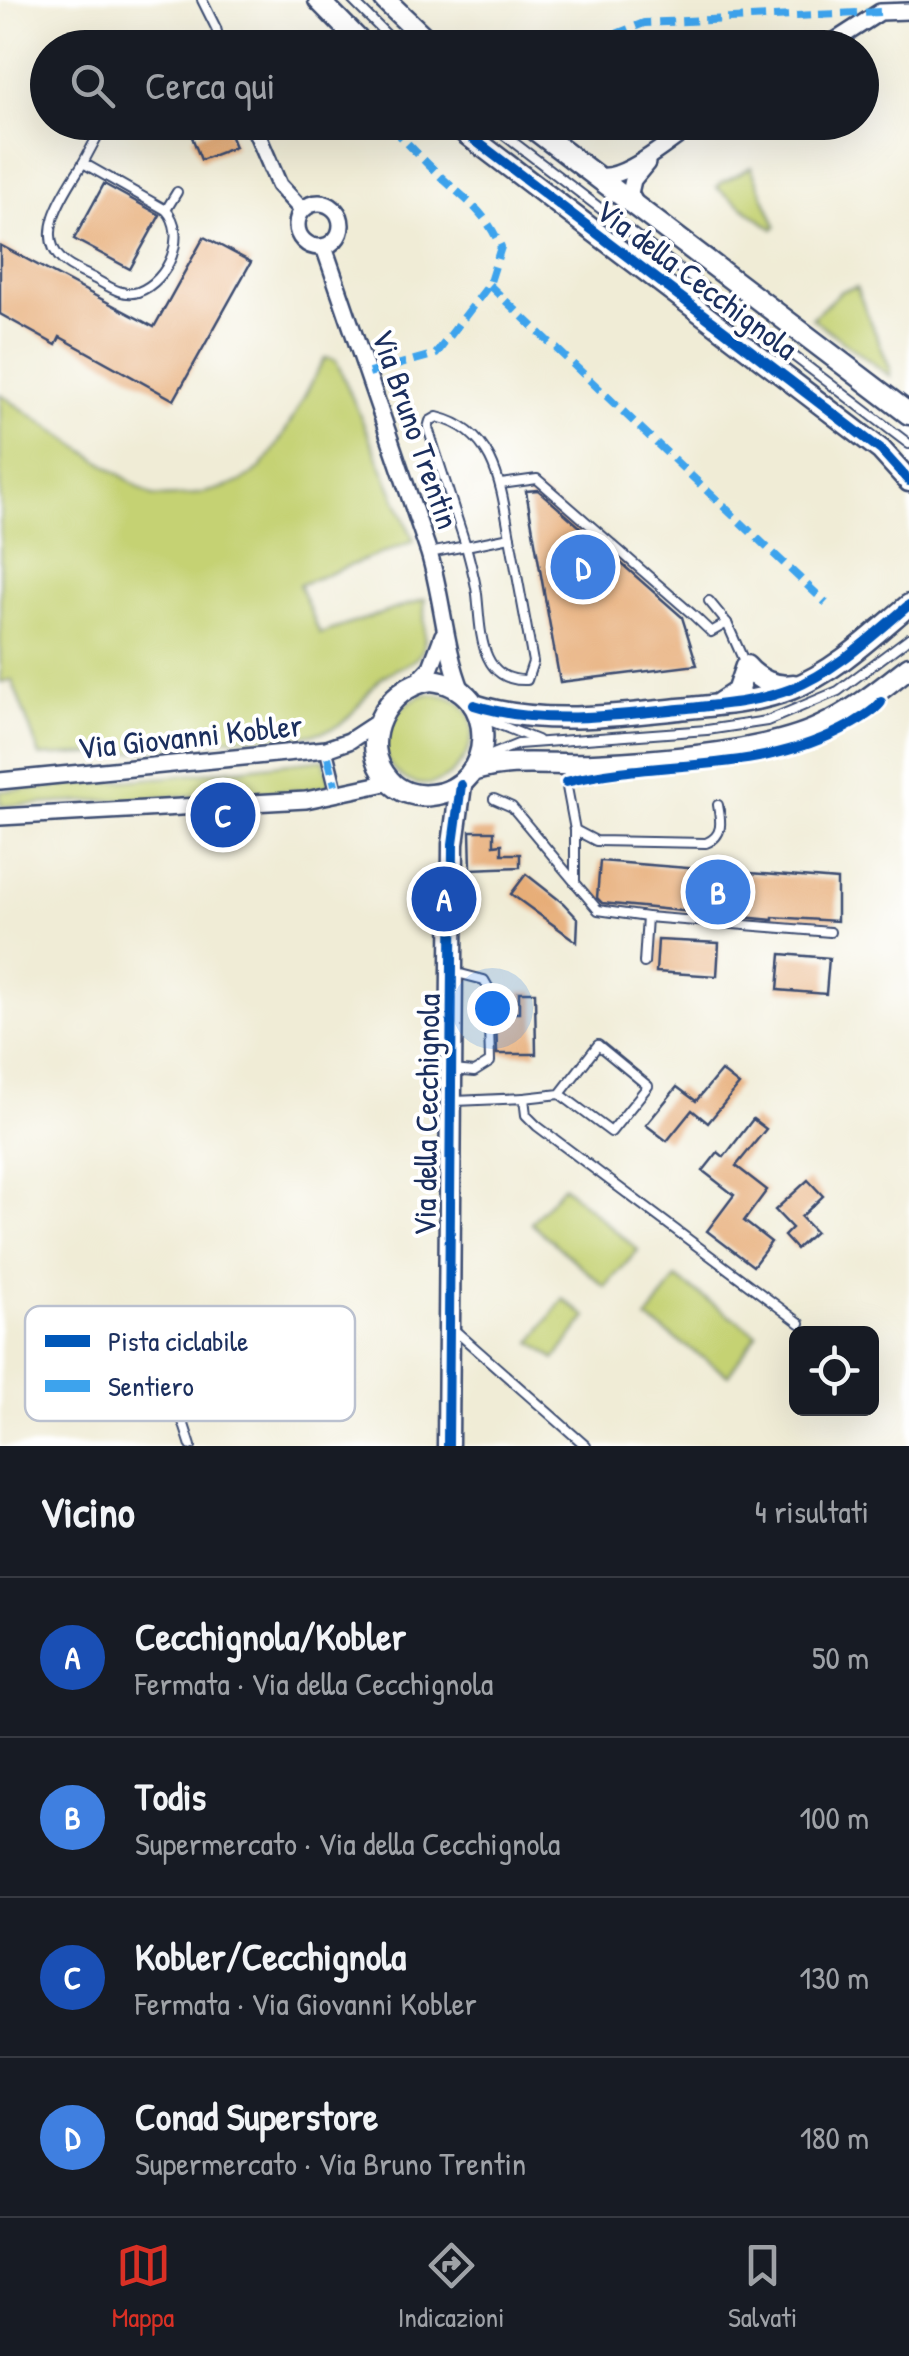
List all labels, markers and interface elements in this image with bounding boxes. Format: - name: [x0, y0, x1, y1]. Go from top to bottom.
- search box: [30, 30, 879, 140]
- icon: search: [65, 58, 120, 113]
- text: Cerca qui: [145, 59, 275, 111]
- street label: Via della Cecchignola: [587, 189, 807, 369]
- street label: Via Bruno Trentin: [362, 324, 470, 534]
- pin: D: [550, 530, 616, 604]
- street label: Via Giovanni Kobler: [76, 703, 304, 769]
- pin: C: [190, 778, 256, 852]
- pin: B: [686, 854, 750, 930]
- pin: A: [412, 862, 476, 936]
- your location: [467, 983, 518, 1034]
- street label: Via della Cecchignola: [402, 993, 450, 1237]
- legend: [25, 1306, 355, 1421]
- text: Pista ciclabile: [108, 1322, 248, 1360]
- map controls: [789, 1326, 879, 1416]
- button: locate: [789, 1326, 879, 1416]
- text: Sentiero: [108, 1367, 194, 1405]
- text: Vicino: [40, 1483, 135, 1540]
- text: 4 risultati: [755, 1490, 869, 1533]
- text: Cecchignola/Kobler: [135, 1610, 406, 1662]
- text: A: [65, 1636, 80, 1679]
- text: 50 m: [812, 1636, 869, 1679]
- text: Fermata · Via della Cecchignola: [135, 1662, 493, 1705]
- text: Todis: [135, 1770, 206, 1822]
- text: B: [64, 1796, 81, 1839]
- text: 100 m: [800, 1796, 869, 1839]
- text: Supermercato · Via della Cecchignola: [135, 1822, 560, 1865]
- text: Kobler/Cecchignola: [135, 1930, 406, 1982]
- text: C: [64, 1956, 81, 1999]
- text: 130 m: [800, 1956, 869, 1999]
- text: Fermata · Via Giovanni Kobler: [135, 1982, 477, 2025]
- text: Conad Superstore: [135, 2090, 378, 2142]
- text: D: [65, 2116, 80, 2159]
- text: 180 m: [800, 2116, 869, 2159]
- text: Supermercato · Via Bruno Trentin: [135, 2142, 526, 2185]
- tab: Mappa: [112, 2238, 174, 2336]
- tab: Indicazioni: [398, 2238, 504, 2336]
- tab: Salvati: [728, 2238, 797, 2336]

